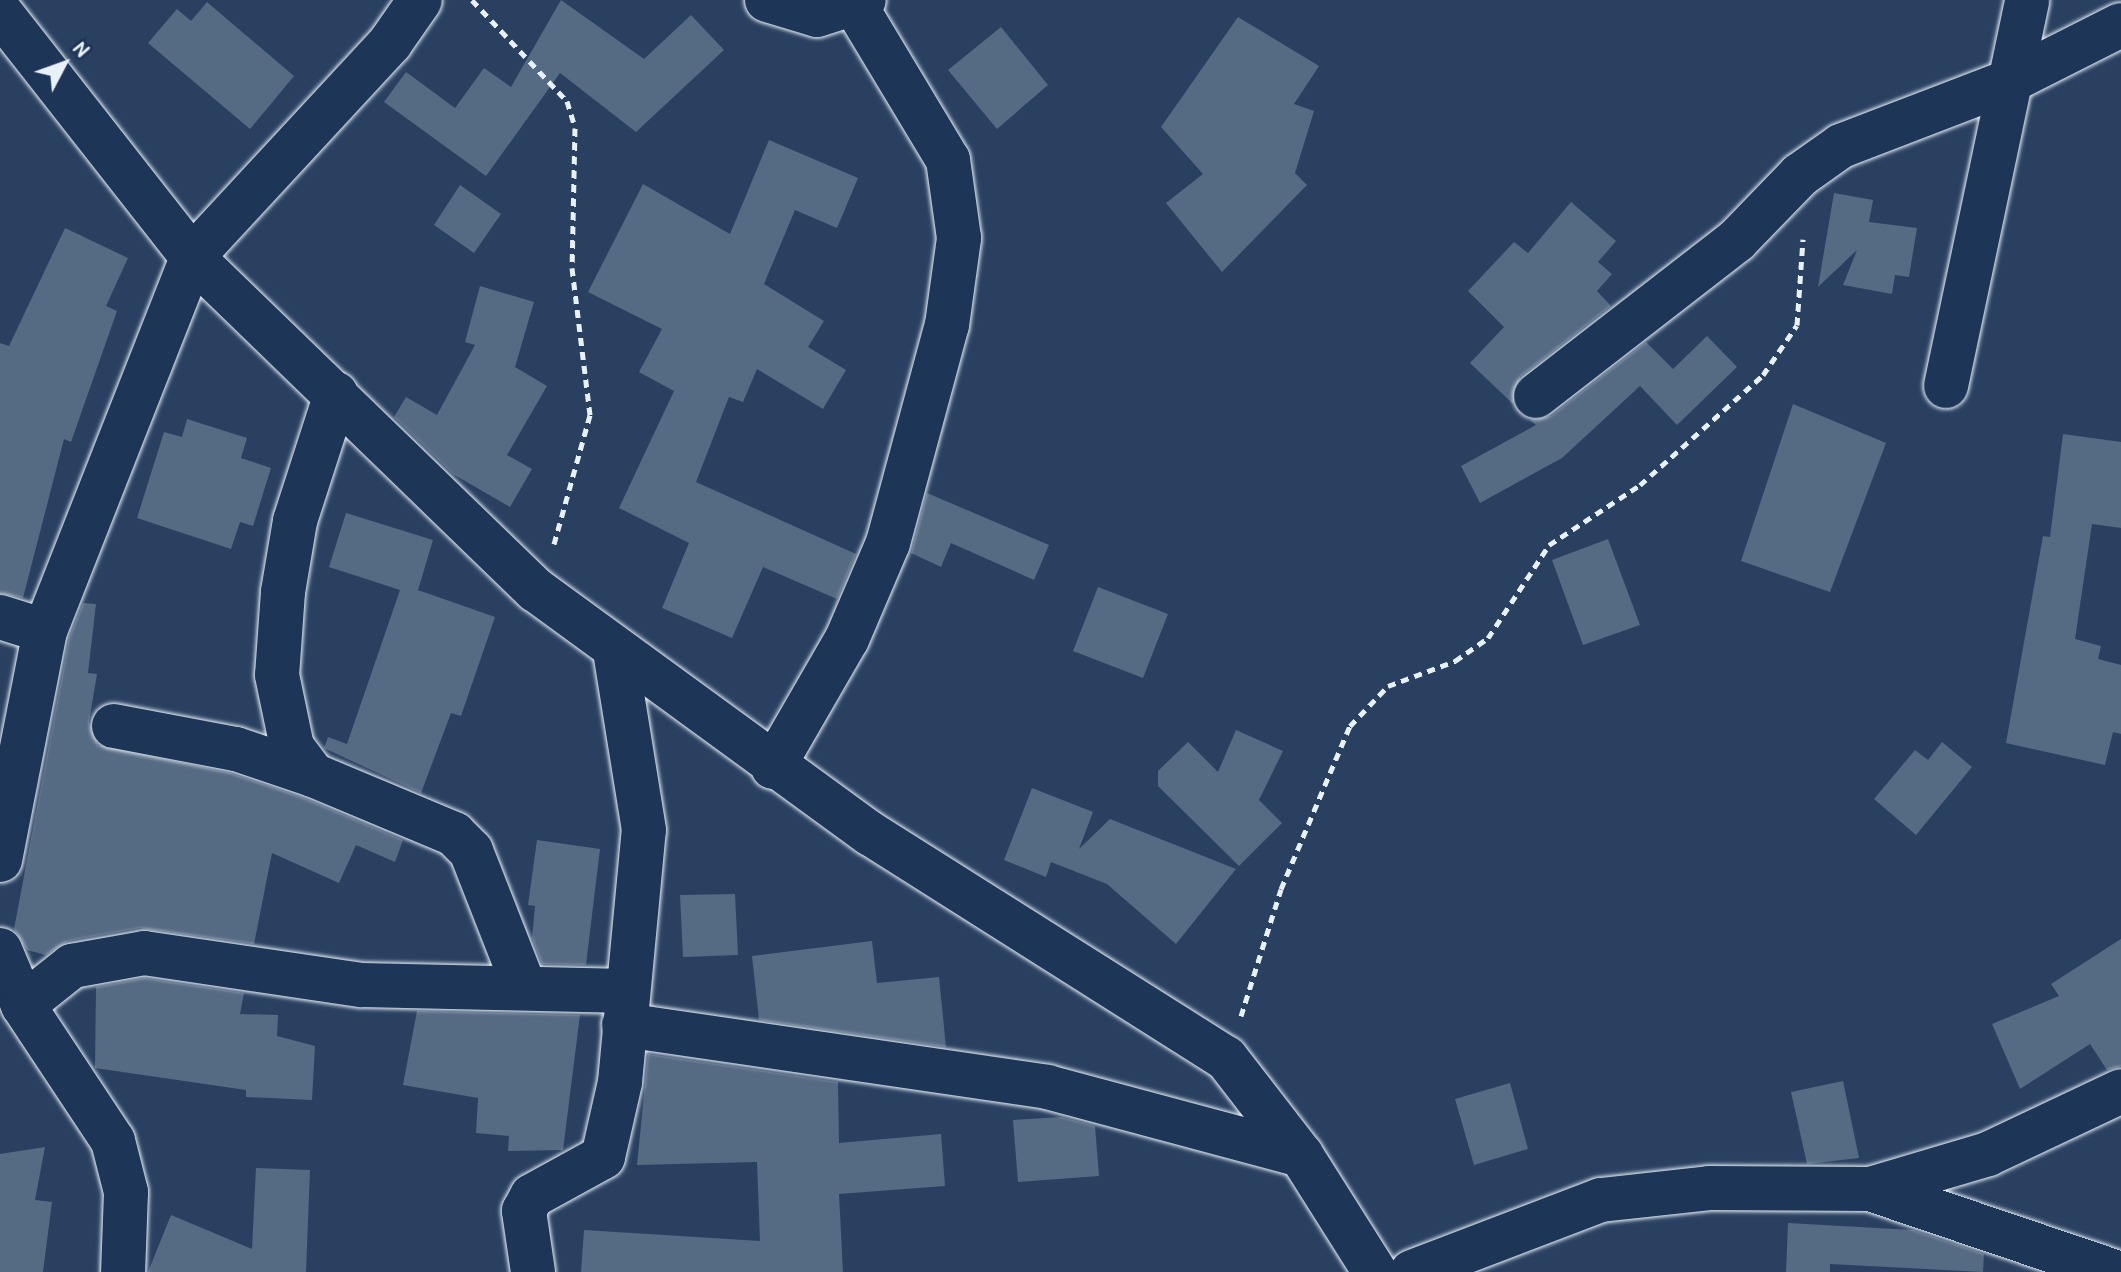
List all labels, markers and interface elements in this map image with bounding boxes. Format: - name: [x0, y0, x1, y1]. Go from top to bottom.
- north arrow: [24, 24, 104, 104]
- text: N: [67, 34, 97, 63]

